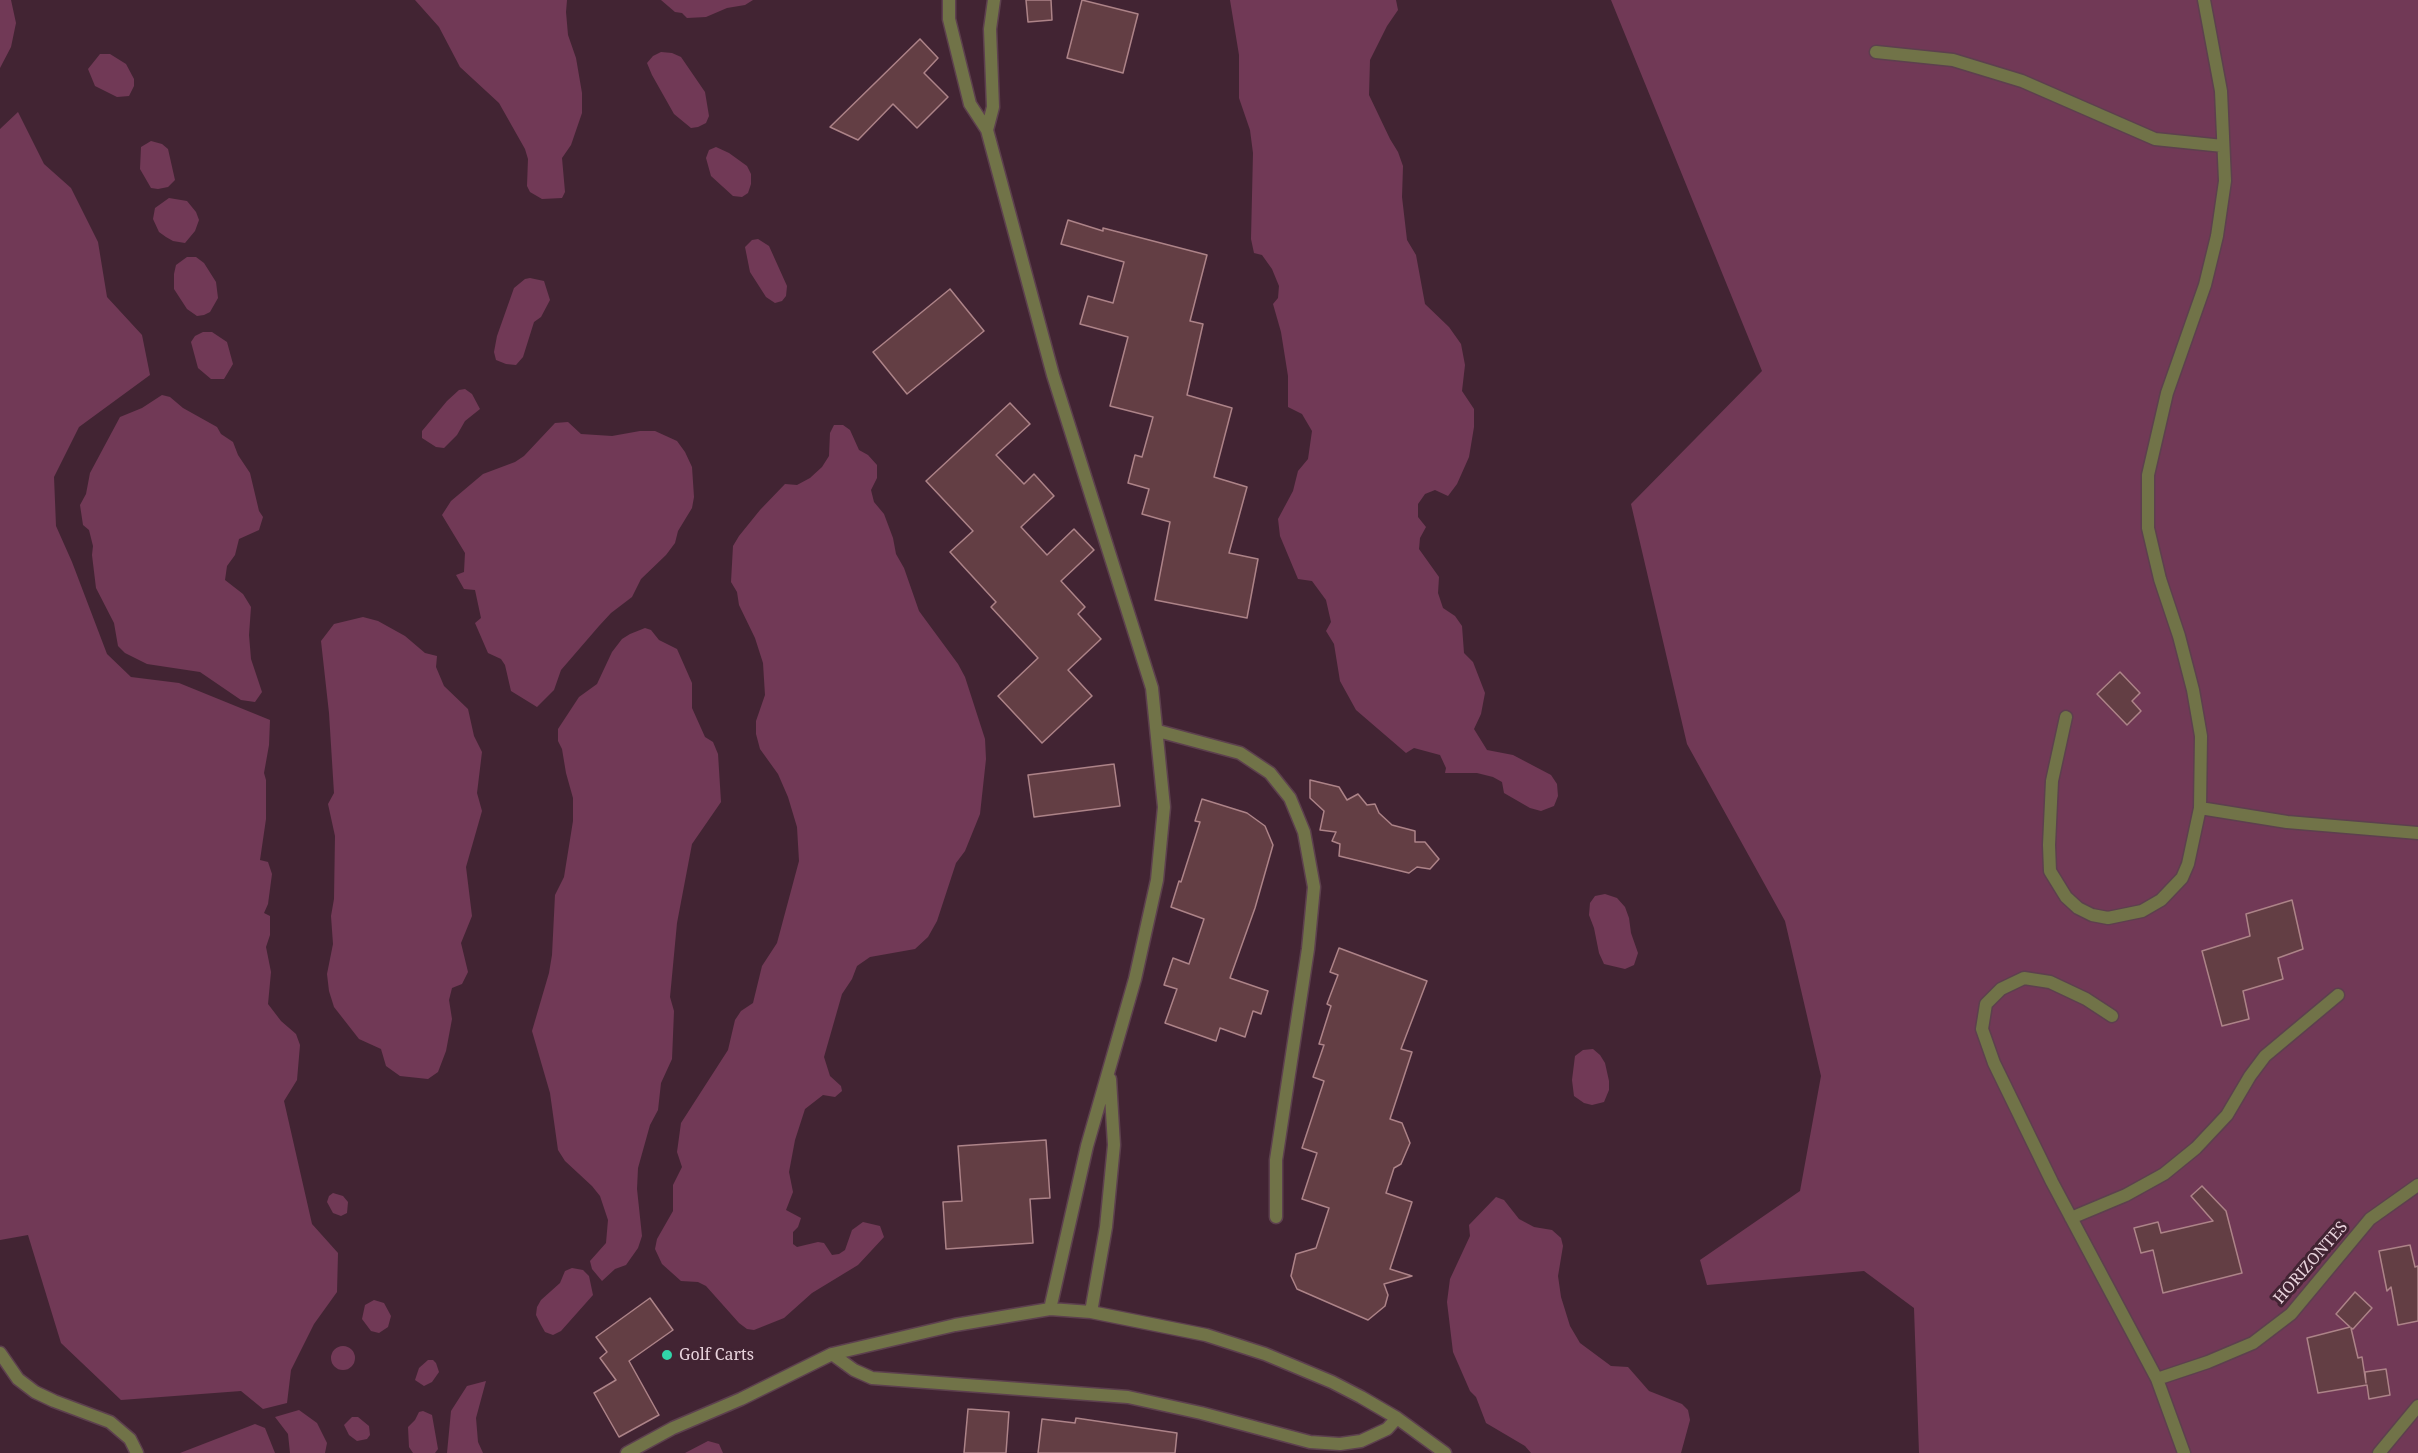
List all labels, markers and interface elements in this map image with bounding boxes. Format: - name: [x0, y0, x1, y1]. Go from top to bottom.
- street label: HORIZONTES: [2270, 1218, 2352, 1308]
- place label: Golf Carts: [679, 1345, 754, 1365]
- marker: Golf Carts: [660, 1348, 674, 1362]

